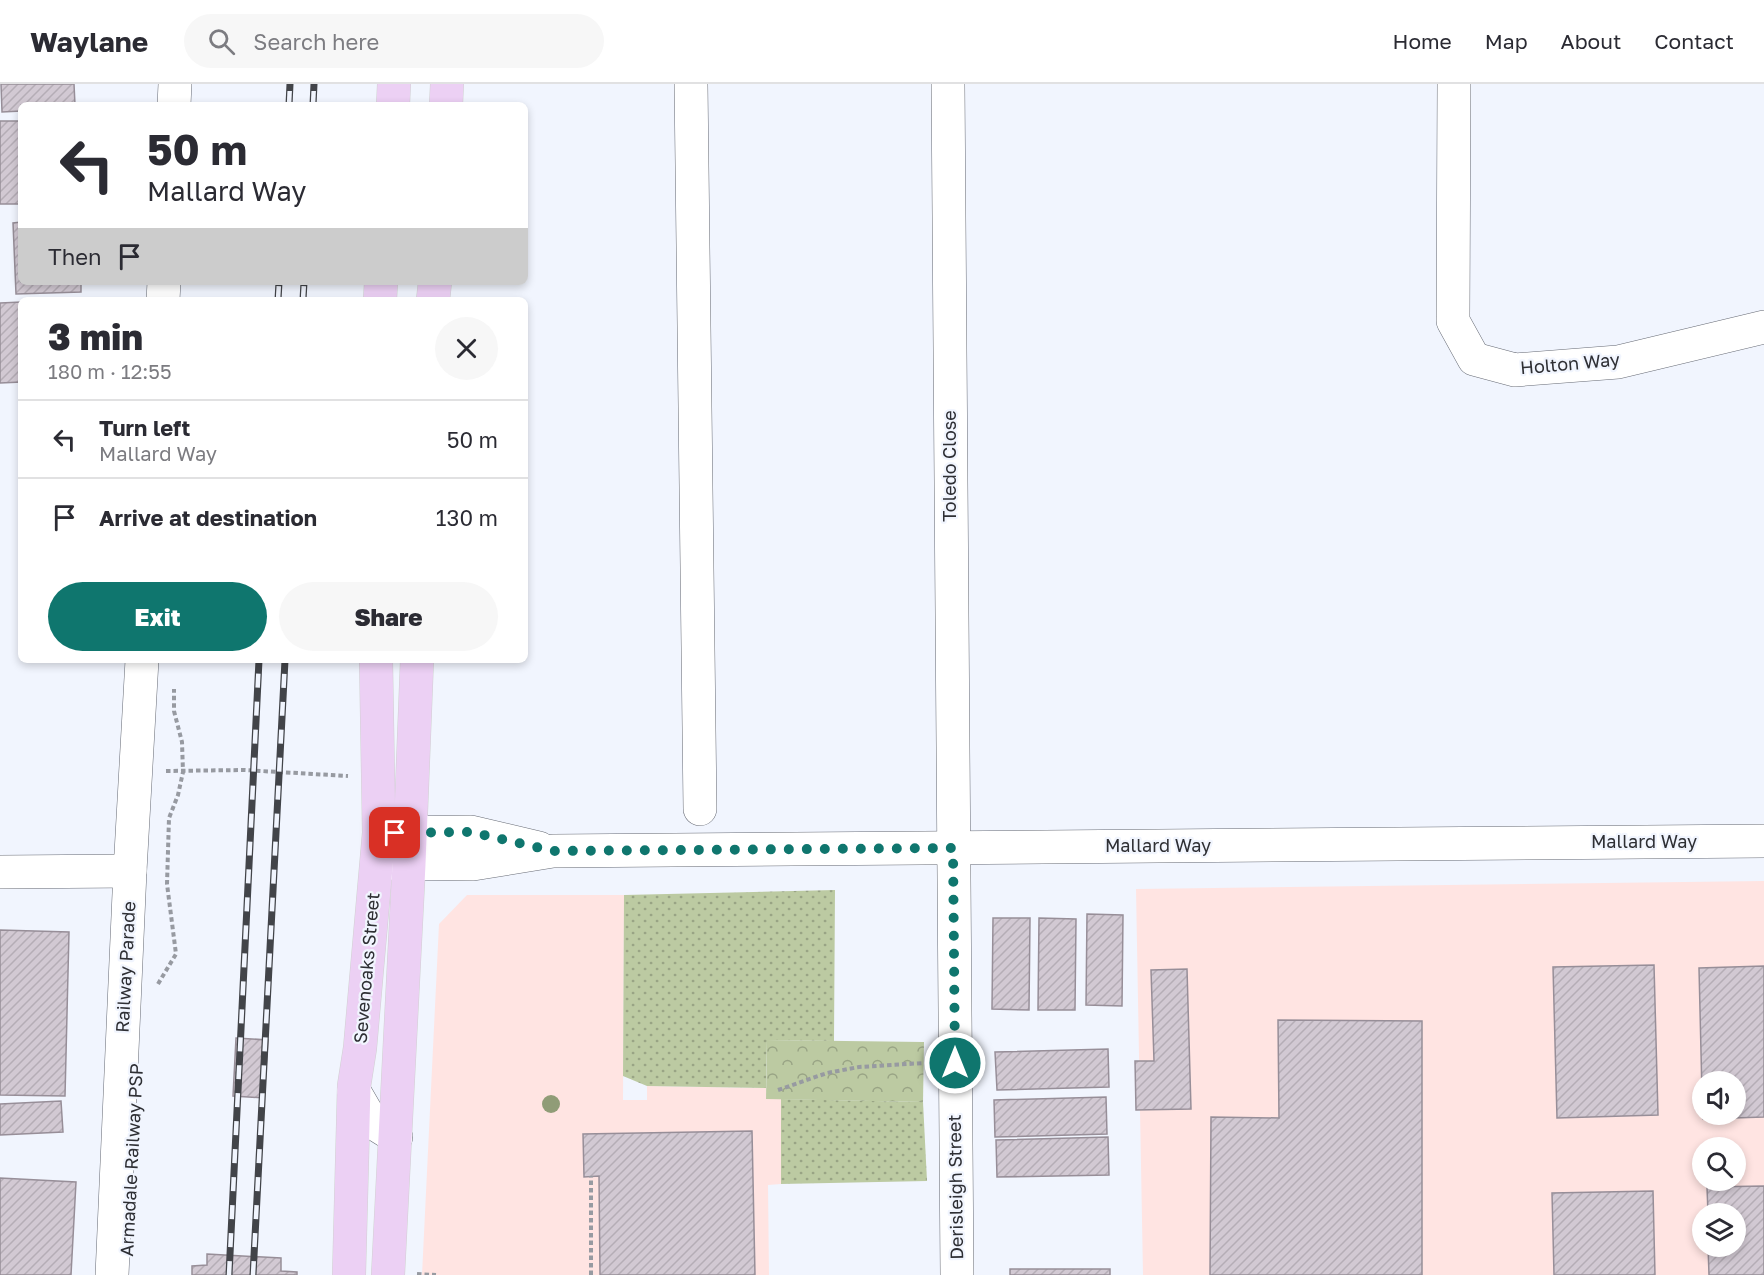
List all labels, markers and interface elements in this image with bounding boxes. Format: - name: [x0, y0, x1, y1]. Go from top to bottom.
- search box: [184, 14, 604, 68]
- text: Waylane: [30, 25, 148, 58]
- icon: search: [205, 25, 238, 58]
- text: Search here: [253, 28, 379, 55]
- text: Home: [1392, 28, 1452, 54]
- text: Map: [1485, 28, 1528, 54]
- text: About: [1561, 28, 1621, 54]
- text: Contact: [1654, 28, 1734, 54]
- text: 50 m: [147, 124, 247, 174]
- icon: left: [48, 126, 126, 204]
- text: Mallard Way: [147, 175, 306, 207]
- icon: arrive: [113, 240, 146, 273]
- text: Then: [48, 243, 101, 270]
- text: 3 min: [48, 315, 143, 358]
- button: close: [435, 317, 498, 380]
- street label: Holton Way: [1519, 348, 1621, 378]
- text: 180 m · 12:55: [48, 359, 172, 383]
- street label: Toledo Close: [938, 410, 960, 522]
- text: Turn left: [99, 414, 190, 441]
- icon: left: [48, 423, 81, 456]
- text: 50 m: [447, 426, 498, 453]
- text: Mallard Way: [99, 441, 217, 465]
- icon: arrive: [48, 501, 81, 534]
- text: Arrive at destination: [99, 504, 317, 531]
- text: 130 m: [436, 504, 498, 531]
- button: Exit: [48, 582, 267, 651]
- button: Share: [279, 582, 498, 651]
- pin: [369, 807, 420, 858]
- icon: arrive: [378, 816, 411, 849]
- street label: Mallard Way: [1591, 830, 1697, 852]
- street label: Mallard Way: [1105, 834, 1211, 856]
- street label: Sevenoaks Street: [348, 892, 384, 1044]
- street label: Railway Parade: [111, 901, 139, 1033]
- position arrow: [923, 1031, 987, 1095]
- street label: Armadale Railway PSP: [115, 1063, 147, 1257]
- map controls: [1692, 1071, 1746, 1257]
- button: sound: [1692, 1071, 1746, 1125]
- street label: Derisleigh Street: [943, 1114, 967, 1260]
- button: search: [1692, 1137, 1746, 1191]
- button: layers: [1692, 1203, 1746, 1257]

